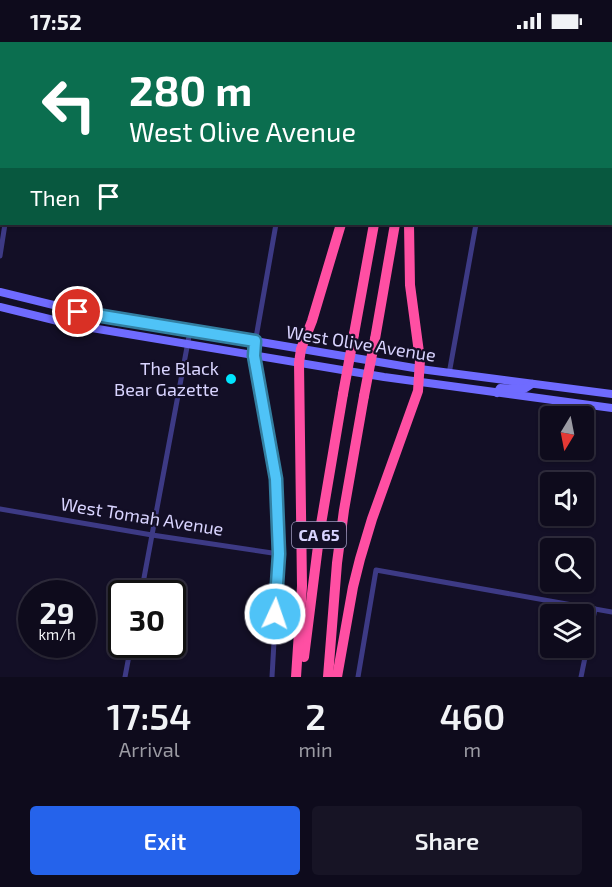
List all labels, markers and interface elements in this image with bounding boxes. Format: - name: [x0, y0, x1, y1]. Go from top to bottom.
- text: 17:52: [30, 8, 82, 34]
- text: 280 m: [129, 64, 252, 114]
- icon: left: [30, 66, 108, 144]
- text: West Olive Avenue: [129, 115, 356, 147]
- icon: arrive: [92, 180, 125, 213]
- text: Then: [30, 184, 80, 210]
- pin: [52, 286, 103, 337]
- icon: arrive: [61, 295, 94, 328]
- street label: West Olive Avenue: [285, 320, 438, 366]
- place label: The Black Bear Gazette: [114, 357, 219, 400]
- marker: The Black Bear Gazette: [224, 372, 238, 386]
- north arrow: [540, 406, 594, 460]
- map controls: [540, 406, 594, 658]
- button: sound: [540, 472, 594, 526]
- street label: West Tomah Avenue: [59, 492, 225, 540]
- road number: CA 65: [292, 522, 346, 548]
- button: search: [540, 538, 594, 592]
- speed limit sign: 30: [108, 580, 186, 658]
- position arrow: [243, 582, 307, 646]
- text: 29: [39, 594, 75, 630]
- button: layers: [540, 604, 594, 658]
- text: km/h: [38, 625, 76, 643]
- text: 17:54: [107, 694, 192, 737]
- text: 2: [305, 694, 326, 737]
- text: 460: [439, 694, 505, 737]
- text: Arrival: [119, 737, 180, 761]
- text: min: [299, 737, 333, 761]
- text: m: [464, 737, 481, 761]
- button: Exit: [30, 806, 300, 875]
- button: Share: [312, 806, 582, 875]

